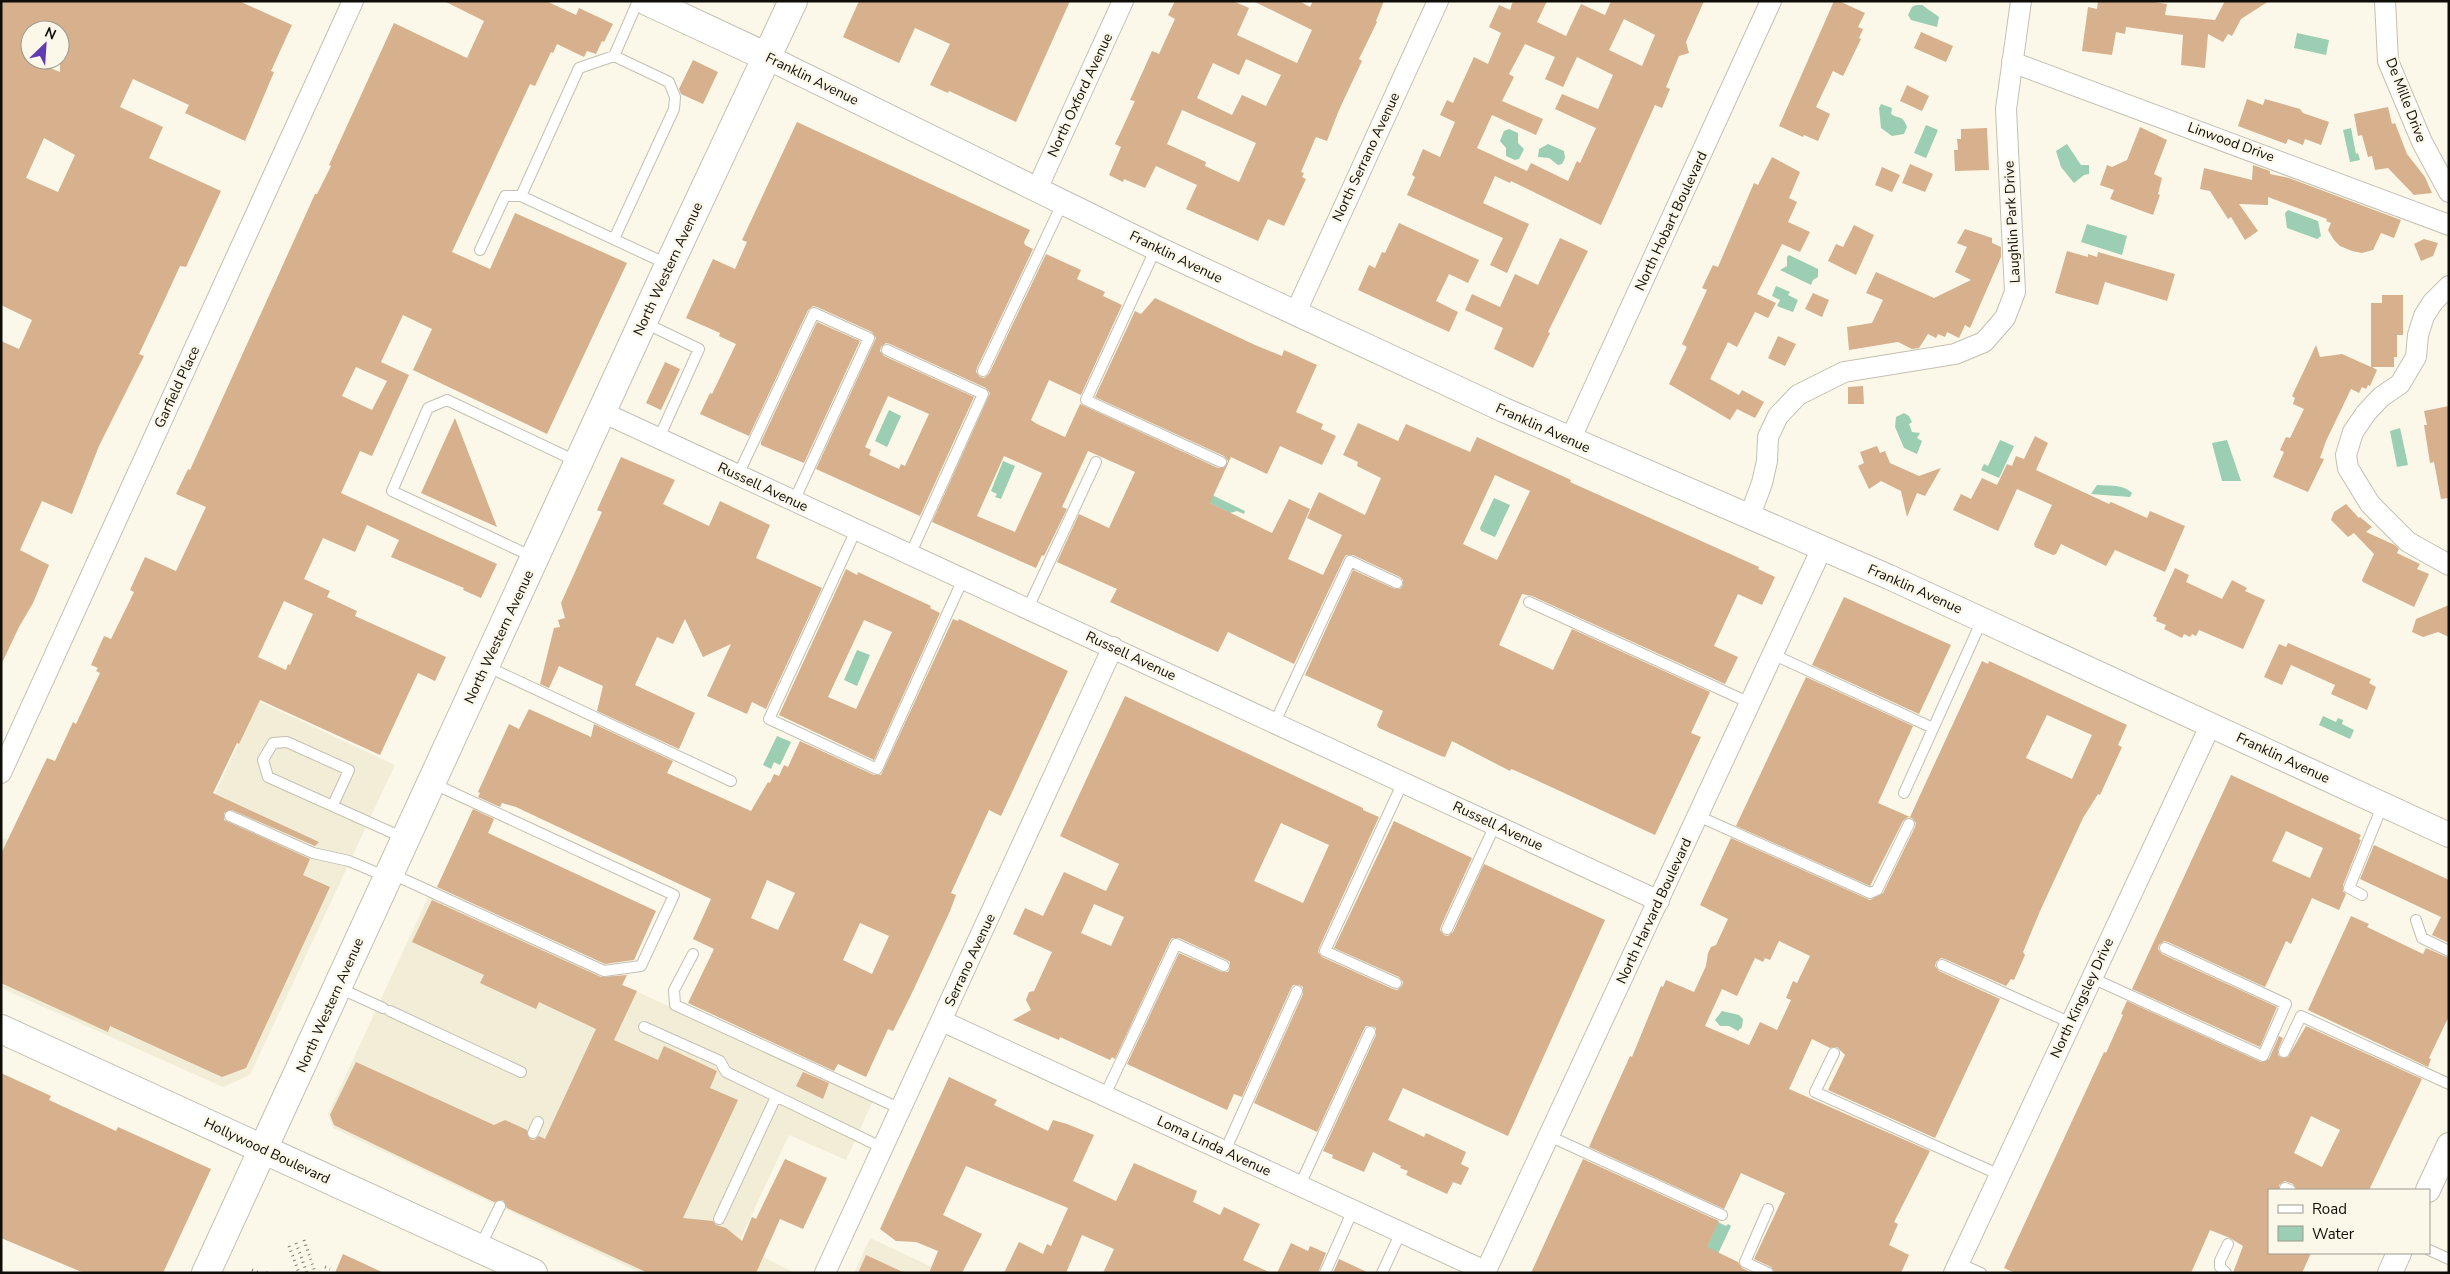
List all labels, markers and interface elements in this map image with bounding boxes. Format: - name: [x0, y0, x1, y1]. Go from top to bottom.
- north arrow: [20, 20, 70, 70]
- text: N: [42, 23, 59, 44]
- street label: North Oxford Avenue: [1043, 30, 1117, 160]
- street label: Franklin Avenue: [762, 48, 862, 110]
- street label: De Mille Drive: [2381, 55, 2431, 145]
- street label: North Serrano Avenue: [1328, 89, 1404, 225]
- street label: Linwood Drive: [2185, 118, 2277, 166]
- street label: North Hobart Boulevard: [1630, 148, 1712, 294]
- street label: Laughlin Park Drive: [1999, 160, 2025, 284]
- street label: North Western Avenue: [629, 199, 707, 339]
- street label: Franklin Avenue: [1126, 226, 1226, 288]
- street label: Garfield Place: [150, 343, 204, 431]
- street label: Franklin Avenue: [1493, 399, 1593, 457]
- street label: Russell Avenue: [715, 458, 811, 516]
- street label: Franklin Avenue: [1865, 560, 1965, 618]
- street label: North Western Avenue: [460, 567, 538, 707]
- street label: Russell Avenue: [1083, 627, 1179, 685]
- street label: Franklin Avenue: [2233, 728, 2333, 788]
- street label: Russell Avenue: [1450, 797, 1546, 855]
- street label: North Harvard Boulevard: [1612, 835, 1696, 987]
- street label: Serrano Avenue: [940, 910, 1000, 1010]
- street label: North Western Avenue: [292, 935, 368, 1075]
- street label: North Kingsley Drive: [2046, 935, 2118, 1061]
- street label: Loma Linda Avenue: [1154, 1111, 1274, 1181]
- street label: Hollywood Boulevard: [201, 1113, 333, 1189]
- legend: [2268, 1189, 2430, 1254]
- text: Road: [2312, 1199, 2347, 1219]
- text: Water: [2312, 1224, 2355, 1244]

